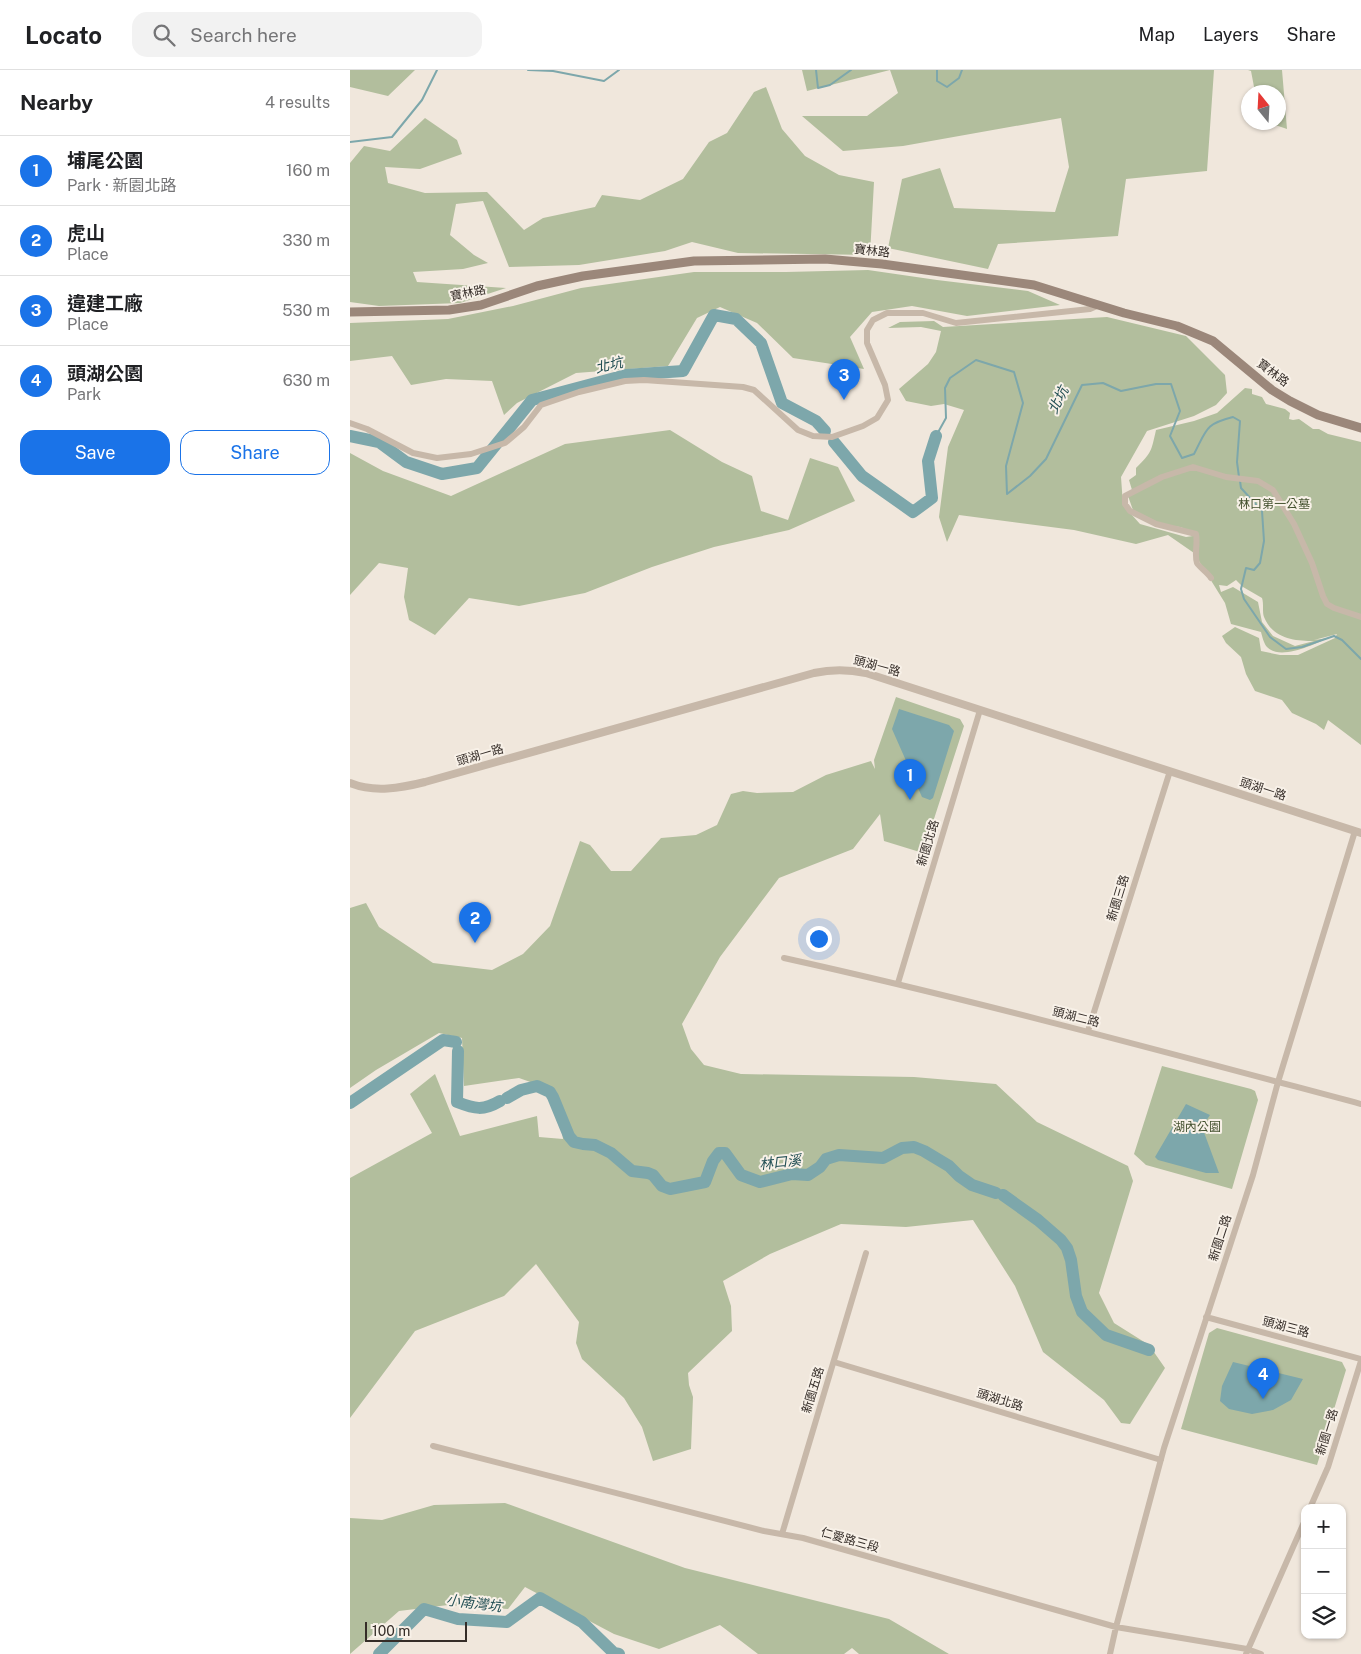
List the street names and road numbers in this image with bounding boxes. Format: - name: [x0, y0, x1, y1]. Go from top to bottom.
- street label: 寶林路: [853, 242, 891, 260]
- street label: 寶林路: [449, 282, 487, 304]
- street label: 寶林路: [1254, 357, 1292, 389]
- street label: 頭湖一路: [852, 653, 902, 679]
- street label: 頭湖一路: [455, 742, 505, 768]
- street label: 頭湖一路: [1238, 775, 1288, 803]
- street label: 新園北路: [914, 818, 942, 868]
- street label: 新園三路: [1104, 873, 1132, 923]
- street label: 頭湖二路: [1051, 1004, 1101, 1030]
- street label: 新園二路: [1206, 1213, 1234, 1263]
- street label: 頭湖三路: [1261, 1314, 1311, 1340]
- street label: 新園五路: [799, 1365, 827, 1415]
- street label: 頭湖北路: [975, 1386, 1025, 1414]
- street label: 新園一路: [1313, 1407, 1341, 1457]
- street label: 仁愛路三段: [819, 1525, 881, 1555]

